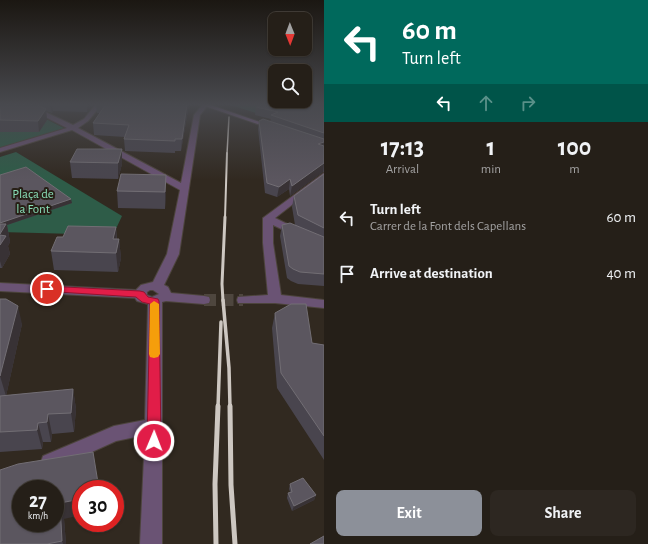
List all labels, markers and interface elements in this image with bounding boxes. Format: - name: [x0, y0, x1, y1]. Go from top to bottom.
- north arrow: [268, 12, 312, 56]
- map controls: [268, 12, 312, 108]
- icon: left: [336, 16, 388, 68]
- text: 60 m: [402, 17, 457, 45]
- text: Turn left: [402, 50, 461, 68]
- button: search: [268, 64, 312, 108]
- icon: left: [433, 92, 455, 114]
- icon: ahead: [475, 92, 497, 114]
- icon: right: [517, 92, 539, 114]
- text: 17:13: [381, 136, 424, 160]
- text: 1: [487, 136, 495, 160]
- text: 100: [558, 136, 591, 160]
- text: Arrival: [386, 163, 419, 176]
- text: min: [481, 163, 501, 176]
- text: m: [569, 163, 580, 176]
- park label: Plaça de la Font: [12, 188, 54, 216]
- text: Turn left: [370, 202, 421, 217]
- icon: left: [336, 207, 358, 229]
- text: 60 m: [607, 210, 636, 225]
- text: Carrer de la Font dels Capellans: [370, 220, 526, 233]
- icon: arrive: [336, 263, 358, 285]
- text: Arrive at destination: [370, 266, 493, 281]
- text: 40 m: [606, 266, 636, 281]
- pin: [30, 272, 64, 306]
- icon: arrive: [36, 278, 58, 300]
- position arrow: [133, 420, 175, 462]
- speed limit sign: 30: [72, 480, 124, 532]
- button: Exit: [336, 490, 482, 536]
- button: Share: [490, 490, 636, 536]
- text: 27: [29, 491, 47, 511]
- text: km/h: [28, 511, 48, 521]

